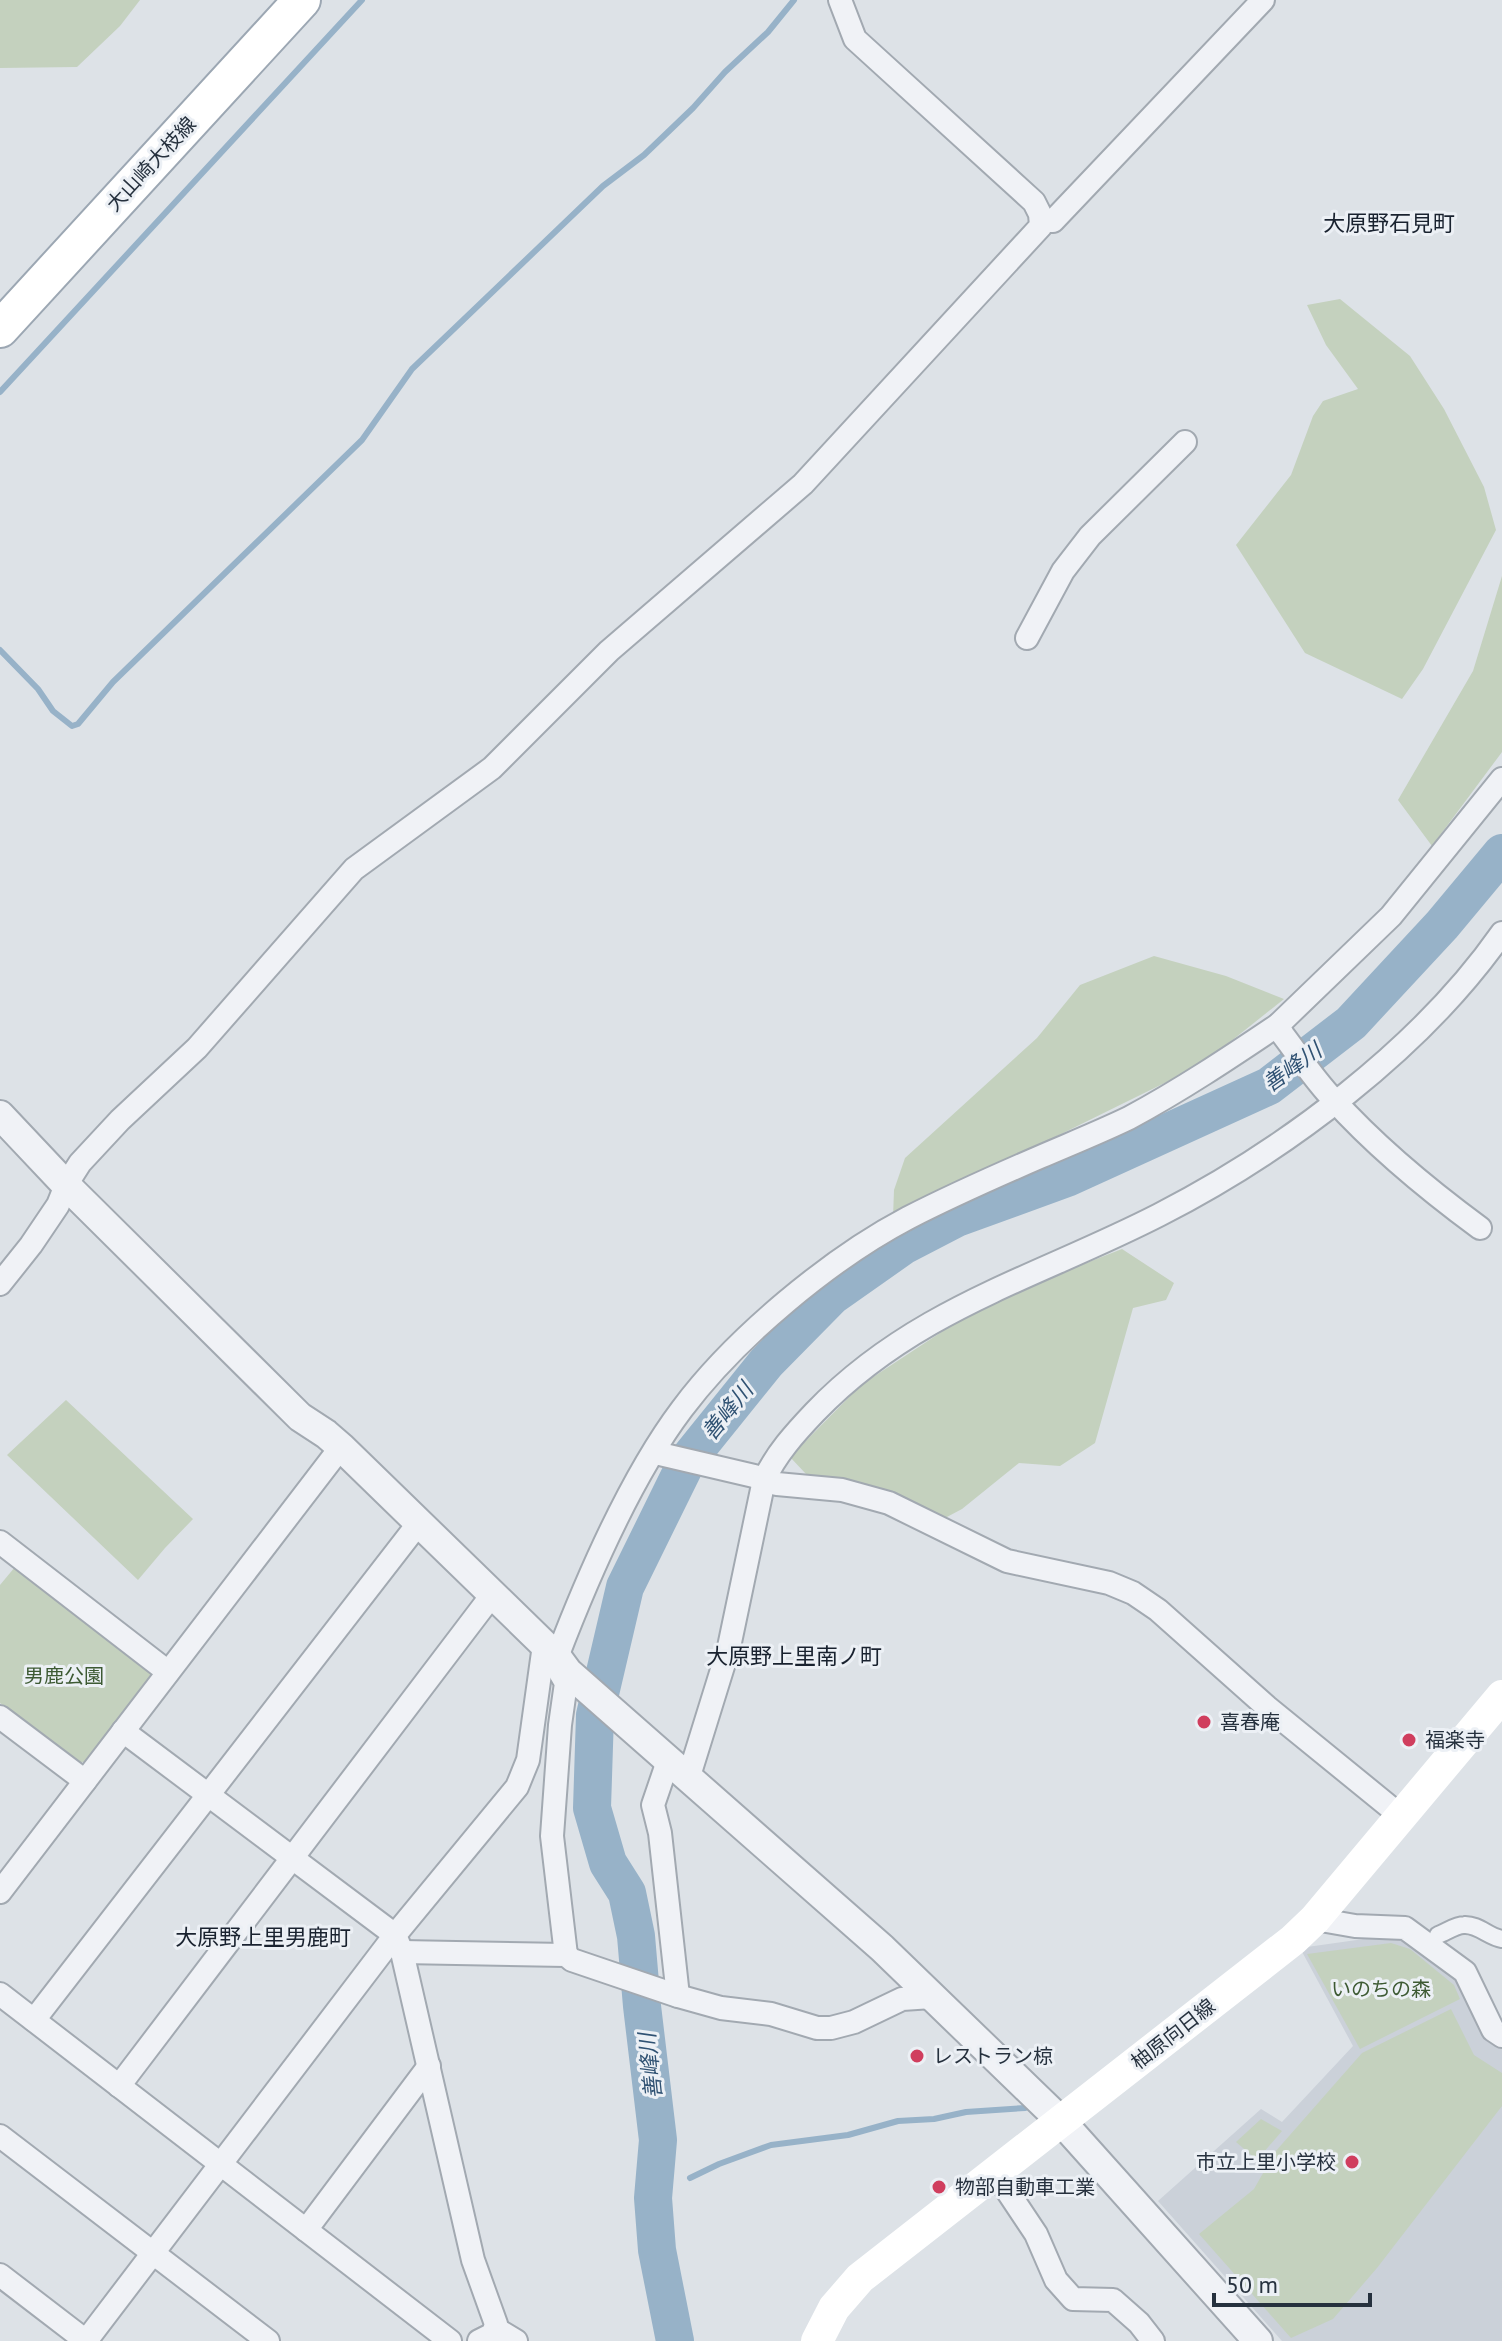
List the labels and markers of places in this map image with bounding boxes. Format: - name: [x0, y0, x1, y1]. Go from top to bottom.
- place label: 喜春庵: [1220, 1709, 1280, 1735]
- marker: 喜春庵: [1195, 1713, 1213, 1731]
- place label: 福楽寺: [1425, 1727, 1485, 1753]
- marker: 福楽寺: [1400, 1731, 1418, 1749]
- place label: レストラン椋: [933, 2043, 1053, 2069]
- marker: レストラン椋: [908, 2047, 926, 2065]
- place label: 市立上里小学校: [1196, 2149, 1336, 2175]
- marker: 市立上里小学校: [1343, 2153, 1361, 2171]
- place label: 物部自動車工業: [955, 2174, 1095, 2200]
- marker: 物部自動車工業: [930, 2178, 948, 2196]

